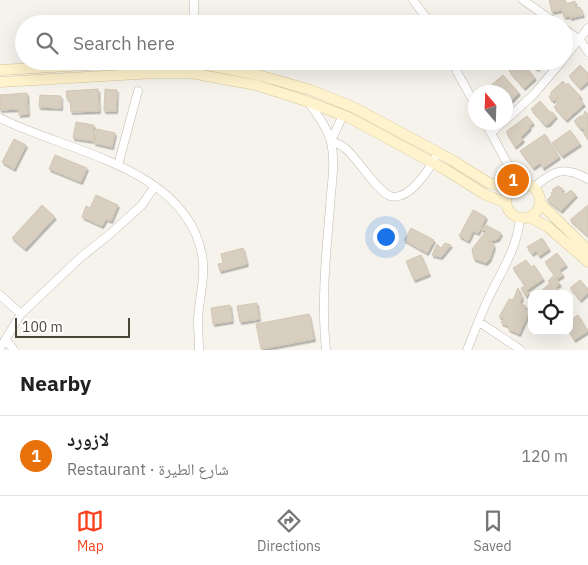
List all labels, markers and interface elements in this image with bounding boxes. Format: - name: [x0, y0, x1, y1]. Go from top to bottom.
- search box: [15, 15, 573, 70]
- icon: search: [33, 29, 61, 57]
- text: Search here: [73, 31, 175, 55]
- north arrow: [468, 85, 513, 130]
- pin: 1: [497, 161, 529, 199]
- your location: [373, 224, 399, 250]
- map controls: [528, 290, 573, 335]
- button: locate: [528, 290, 573, 335]
- scale bar: [15, 315, 130, 338]
- text: 100 m: [22, 318, 63, 336]
- text: Nearby: [20, 369, 91, 397]
- text: لازورد: [67, 427, 109, 451]
- text: 1: [31, 446, 41, 466]
- text: 120 m: [521, 446, 568, 466]
- text: Restaurant · شارع الطيرة: [67, 459, 229, 479]
- tab: Map: [76, 507, 104, 555]
- tab: Directions: [257, 507, 321, 555]
- tab: Saved: [474, 507, 512, 555]

